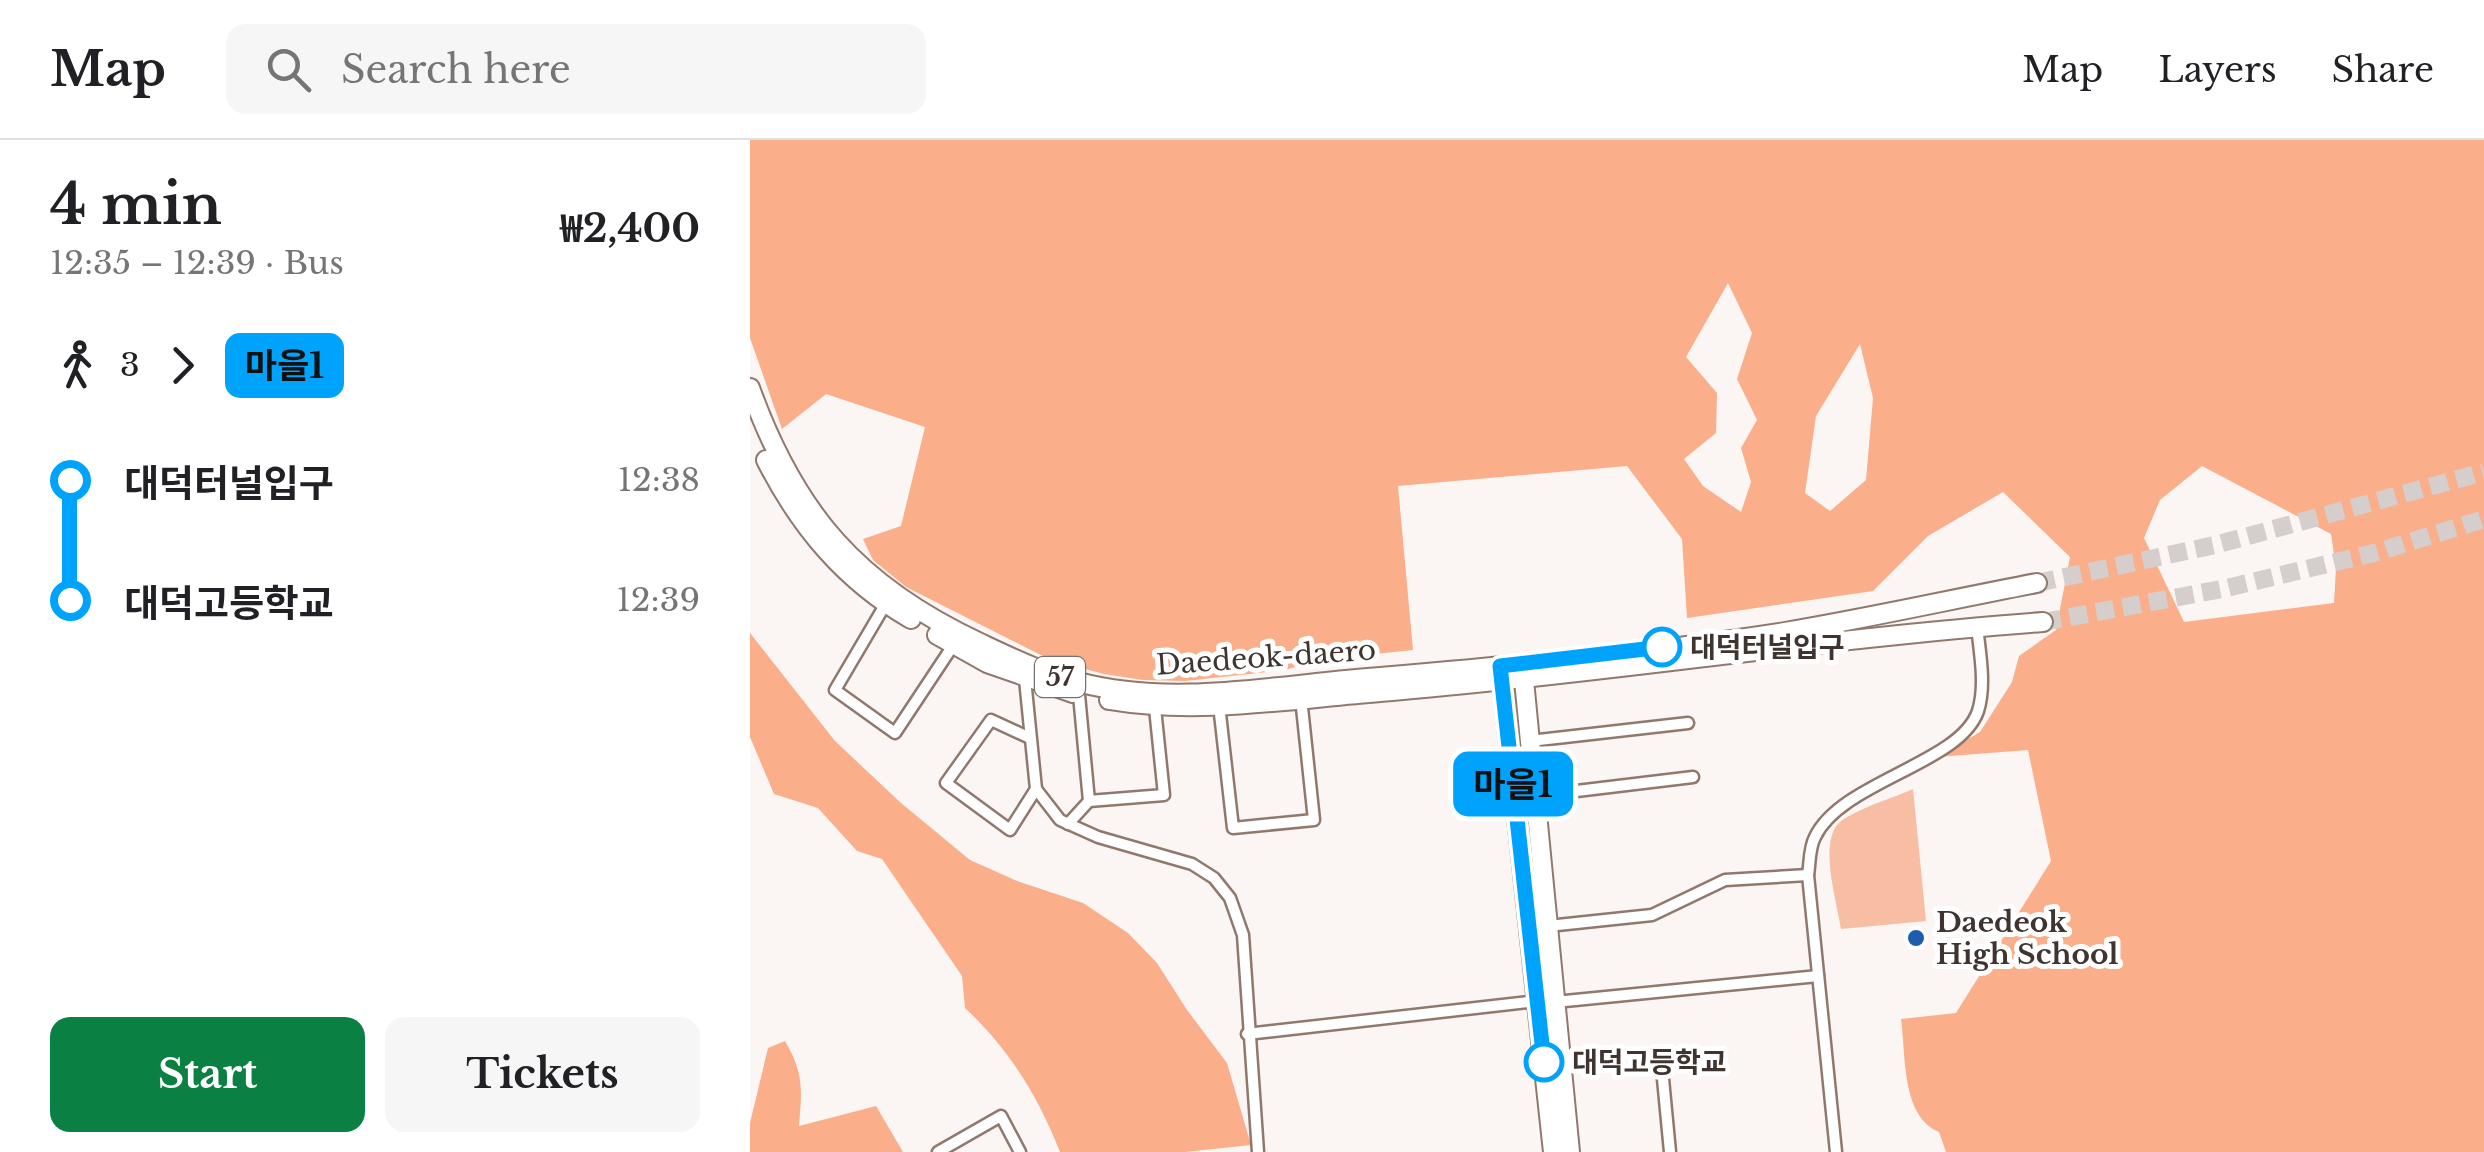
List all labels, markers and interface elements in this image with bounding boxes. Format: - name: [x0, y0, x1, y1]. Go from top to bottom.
- search box: [226, 24, 926, 114]
- text: Map: [50, 39, 166, 99]
- icon: search: [261, 42, 316, 97]
- text: Search here: [341, 46, 571, 93]
- text: Map: [2022, 48, 2103, 91]
- text: Layers: [2158, 48, 2277, 91]
- text: Share: [2332, 48, 2434, 91]
- text: 4 min: [50, 171, 222, 239]
- text: ₩2,400: [560, 205, 700, 252]
- text: 12:35 – 12:39 · Bus: [50, 243, 344, 283]
- icon: walk: [50, 338, 105, 393]
- icon: forward: [155, 338, 210, 393]
- text: 마을1: [245, 344, 324, 387]
- text: 3: [120, 345, 140, 385]
- text: 대덕터널입구: [124, 460, 334, 507]
- text: 12:38: [618, 460, 700, 500]
- text: 대덕고등학교: [124, 580, 334, 627]
- text: 12:39: [617, 580, 700, 620]
- marker: 대덕터널입구: [1643, 628, 1681, 666]
- place label: 대덕터널입구: [1690, 630, 1845, 665]
- street label: Daedeok-daero: [1155, 632, 1377, 683]
- road number: 57: [1035, 657, 1085, 697]
- line badge: 마을1: [1456, 752, 1570, 816]
- text: 마을1: [1473, 763, 1553, 806]
- place label: Daedeok High School: [1936, 905, 2118, 972]
- marker: Daedeok High School: [1905, 927, 1927, 949]
- button: Start: [50, 1017, 365, 1132]
- button: Tickets: [385, 1017, 700, 1132]
- marker: 대덕고등학교: [1525, 1043, 1563, 1081]
- place label: 대덕고등학교: [1572, 1045, 1727, 1080]

